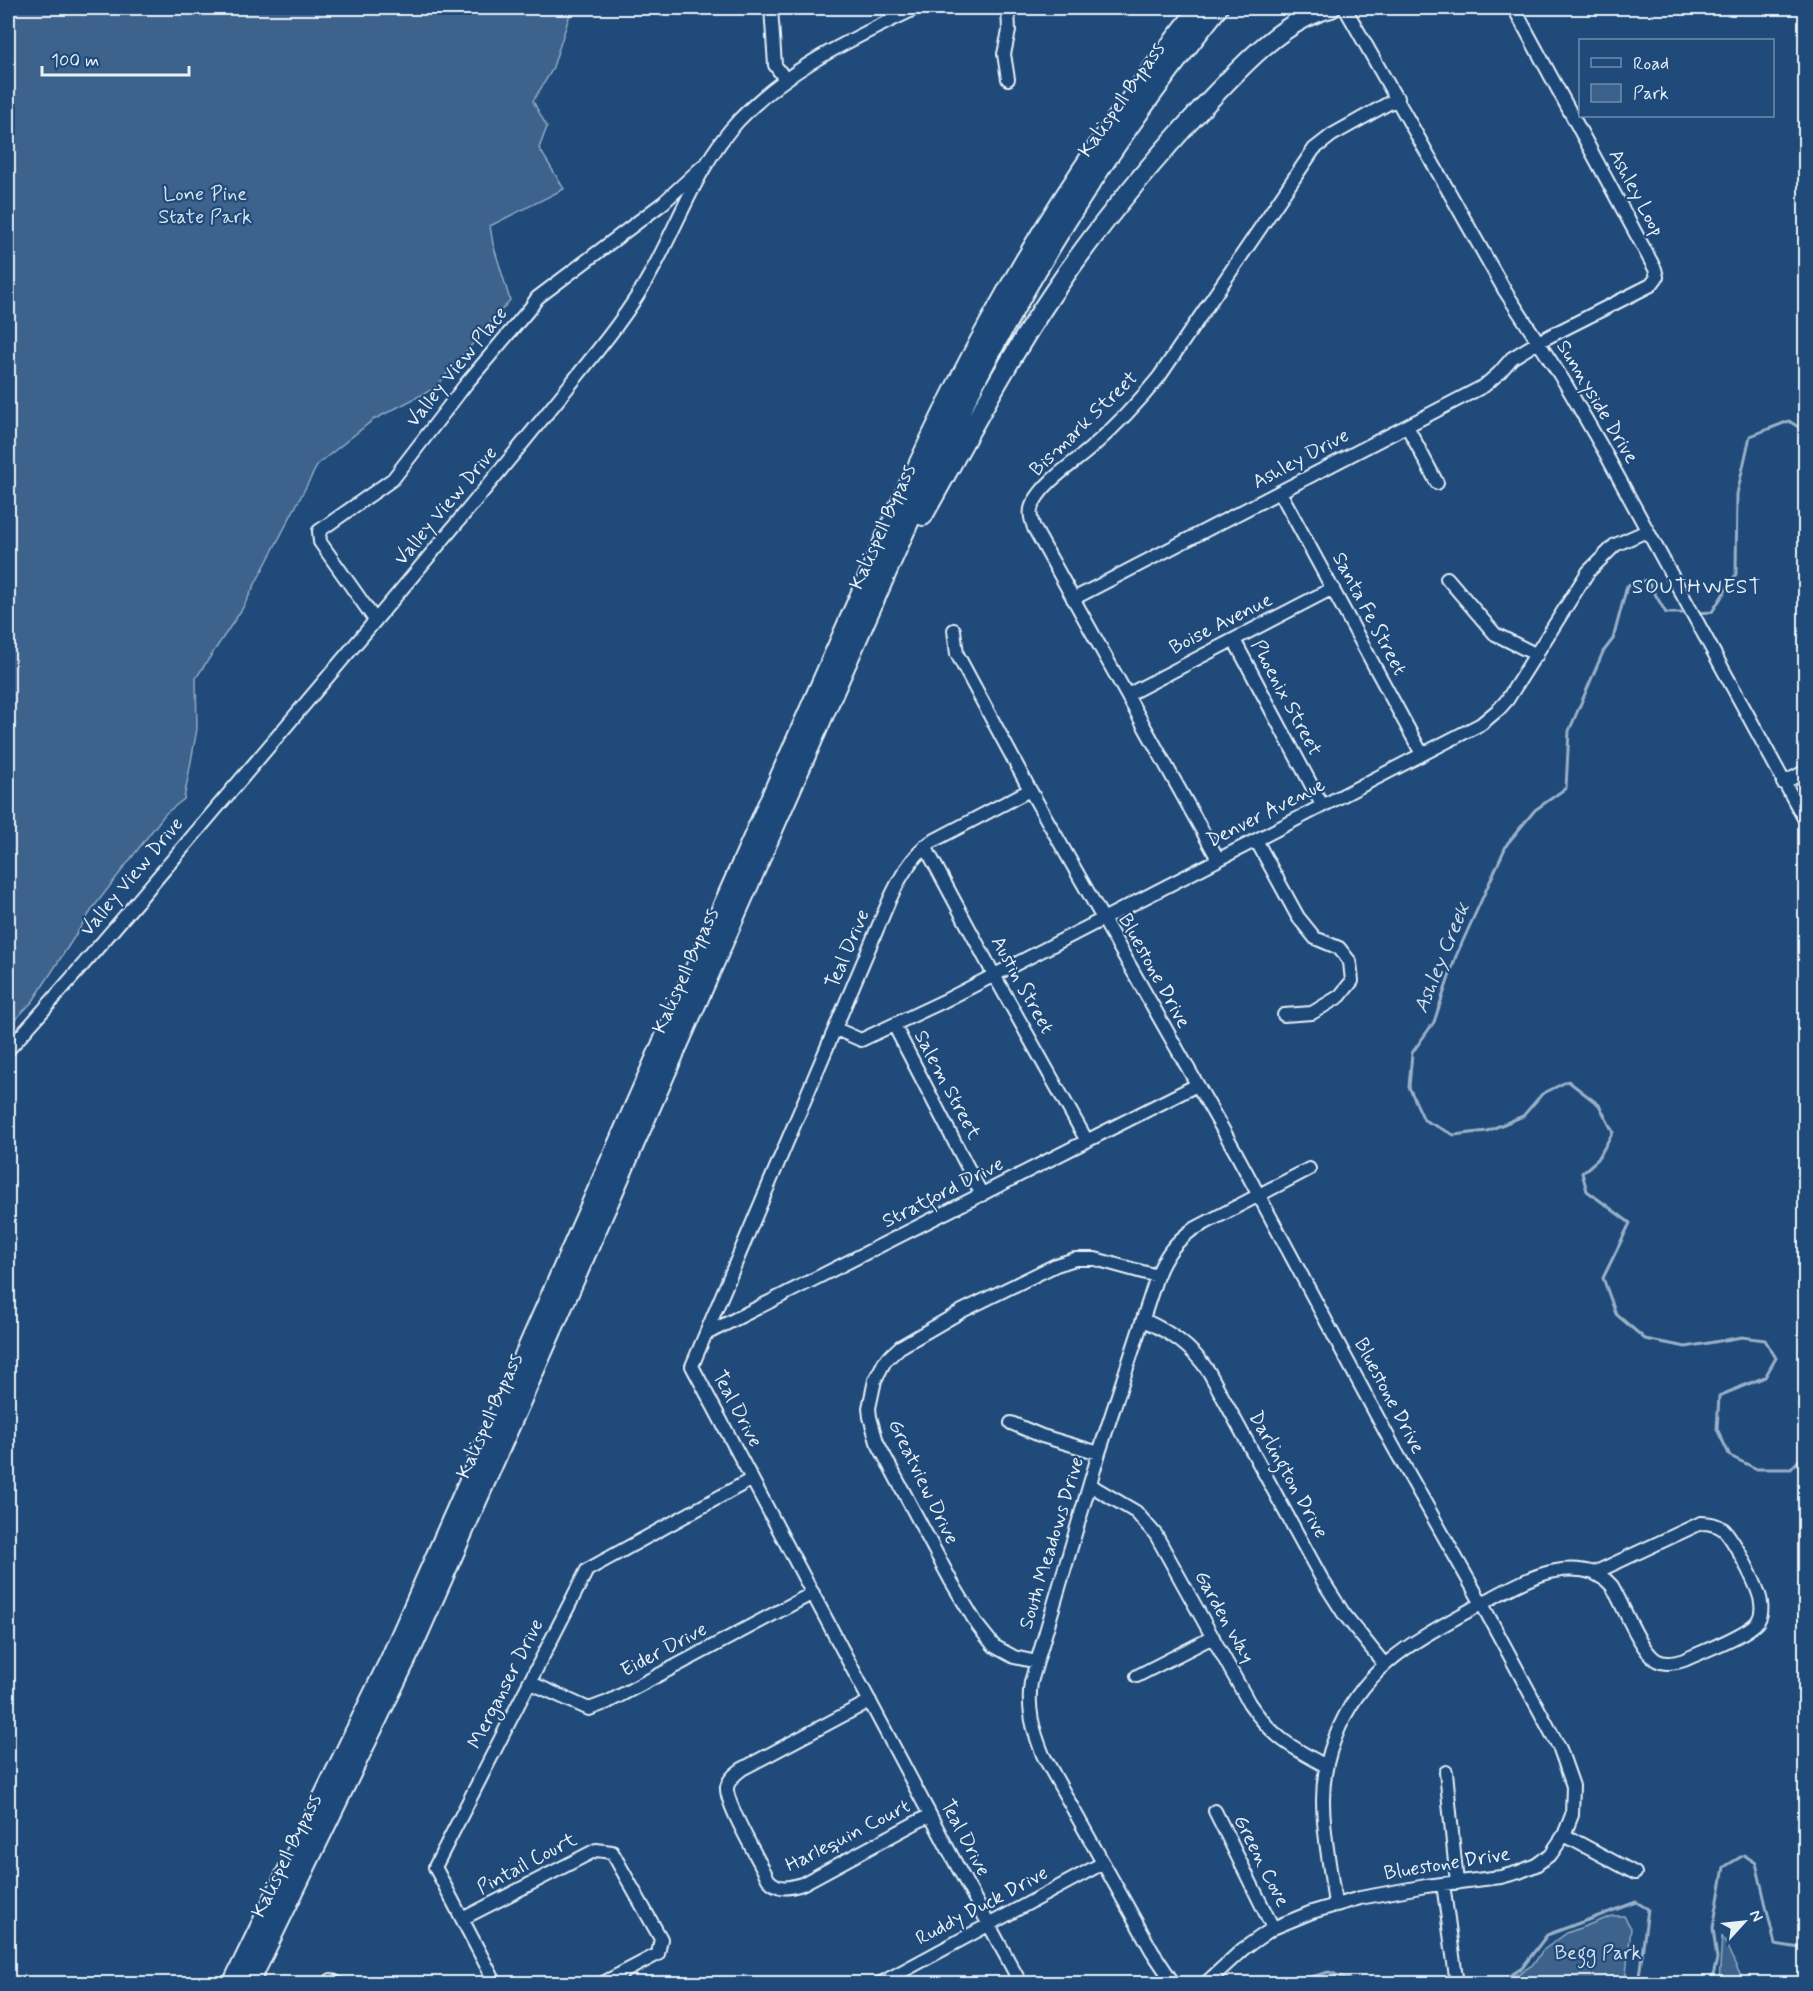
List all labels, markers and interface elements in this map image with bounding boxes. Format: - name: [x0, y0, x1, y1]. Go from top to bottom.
- street label: Kalispell Bypass: [1072, 37, 1172, 163]
- scale bar: [42, 39, 189, 77]
- legend: [1579, 39, 1774, 117]
- text: 100 m: [51, 49, 99, 73]
- text: Road: [1633, 52, 1669, 76]
- text: Park: [1633, 82, 1669, 106]
- street label: Ashley Loop: [1602, 144, 1670, 242]
- park label: Lone Pine State Park: [158, 181, 252, 231]
- street label: Valley View Place: [400, 301, 514, 433]
- street label: Sunnyside Drive: [1550, 335, 1645, 469]
- street label: Bismark Street: [1024, 365, 1144, 483]
- street label: Ashley Drive: [1248, 422, 1354, 496]
- street label: Valley View Drive: [388, 441, 504, 571]
- street label: Kalispell Bypass: [843, 460, 923, 594]
- street label: Santa Fe Street: [1325, 548, 1413, 680]
- district label: SOUTHWEST: [1632, 573, 1762, 601]
- street label: Boise Avenue: [1165, 586, 1277, 662]
- street label: Phoenix Street: [1244, 635, 1328, 761]
- street label: Denver Avenue: [1202, 772, 1330, 854]
- street label: Valley View Drive: [74, 812, 190, 942]
- water label: Ashley Creek: [1407, 898, 1477, 1017]
- street label: Kalispell Bypass: [646, 904, 726, 1038]
- street label: Teal Drive: [819, 905, 877, 993]
- street label: Bluestone Drive: [1111, 909, 1197, 1033]
- street label: Austin Street: [984, 931, 1060, 1039]
- street label: Salem Street: [907, 1026, 987, 1145]
- street label: Stratford Drive: [878, 1151, 1009, 1237]
- street label: Bluestone Drive: [1347, 1333, 1431, 1459]
- street label: Kalispell Bypass: [450, 1349, 530, 1483]
- street label: Teal Drive: [705, 1366, 769, 1452]
- street label: Darlington Drive: [1240, 1406, 1334, 1545]
- street label: Greatview Drive: [881, 1415, 965, 1549]
- street label: South Meadows Drive: [1013, 1454, 1091, 1632]
- street label: Garden Way: [1187, 1566, 1261, 1668]
- street label: Merganser Drive: [462, 1614, 551, 1754]
- street label: Eider Drive: [616, 1616, 712, 1684]
- street label: Kalispell Bypass: [245, 1790, 329, 1922]
- street label: Harlequin Court: [781, 1793, 915, 1879]
- street label: Teal Drive: [933, 1795, 997, 1881]
- street label: Green Cove: [1226, 1810, 1296, 1912]
- street label: Pintail Court: [472, 1826, 582, 1902]
- street label: Bluestone Drive: [1382, 1841, 1512, 1887]
- street label: Ruddy Duck Drive: [911, 1860, 1053, 1952]
- north arrow: [1714, 1892, 1774, 1952]
- text: N: [1744, 1906, 1768, 1925]
- park label: Begg Park: [1554, 1940, 1642, 1969]

